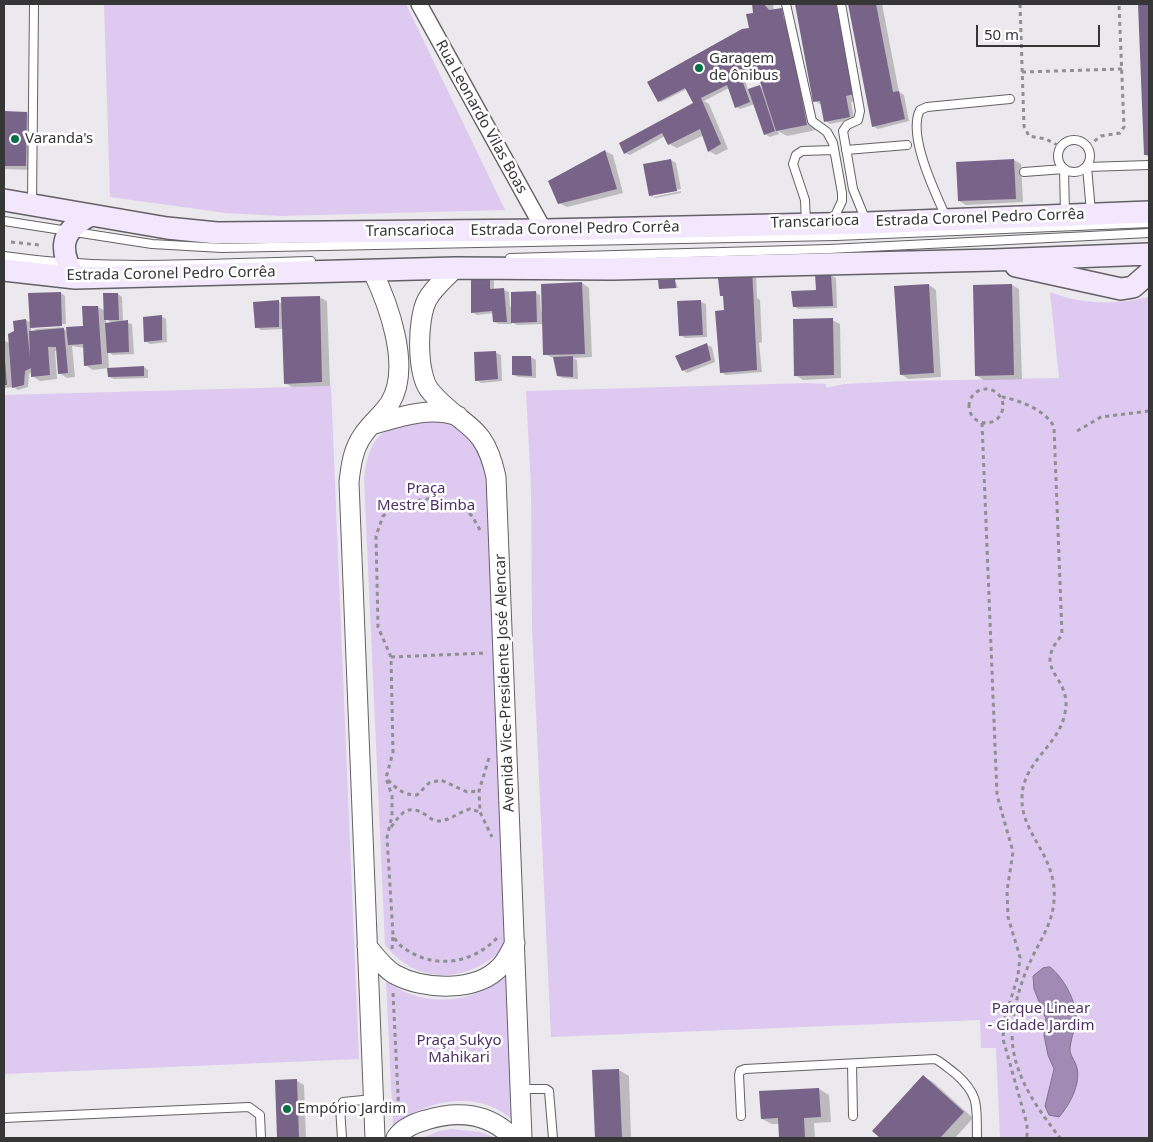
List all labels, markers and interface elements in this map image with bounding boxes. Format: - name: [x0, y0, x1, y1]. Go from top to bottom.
- scale bar: [978, 15, 1102, 47]
- text: 50 m: [984, 24, 1019, 44]
- street label: Rua Leonardo Vilas Boas: [431, 37, 531, 197]
- place label: Garagem de ônibus: [709, 50, 778, 85]
- marker: Garagem de ônibus: [693, 62, 705, 74]
- place label: Varanda's: [25, 130, 93, 148]
- marker: Varanda's: [9, 133, 21, 145]
- street label: Estrada Coronel Pedro Corrêa: [875, 205, 1085, 231]
- street label: Transcarioca: [770, 211, 860, 233]
- street label: Estrada Coronel Pedro Corrêa: [470, 218, 680, 240]
- street label: Transcarioca: [365, 221, 455, 241]
- street label: Estrada Coronel Pedro Corrêa: [66, 263, 276, 285]
- park label: Praça Mestre Bimba: [377, 480, 475, 515]
- street label: Avenida Vice-Presidente José Alencar: [491, 553, 519, 813]
- park label: Parque Linear - Cidade Jardim: [988, 1000, 1094, 1035]
- park label: Praça Sukyo Mahikari: [416, 1032, 502, 1067]
- place label: Empório Jardim: [297, 1100, 406, 1118]
- marker: Empório Jardim: [281, 1103, 293, 1115]

